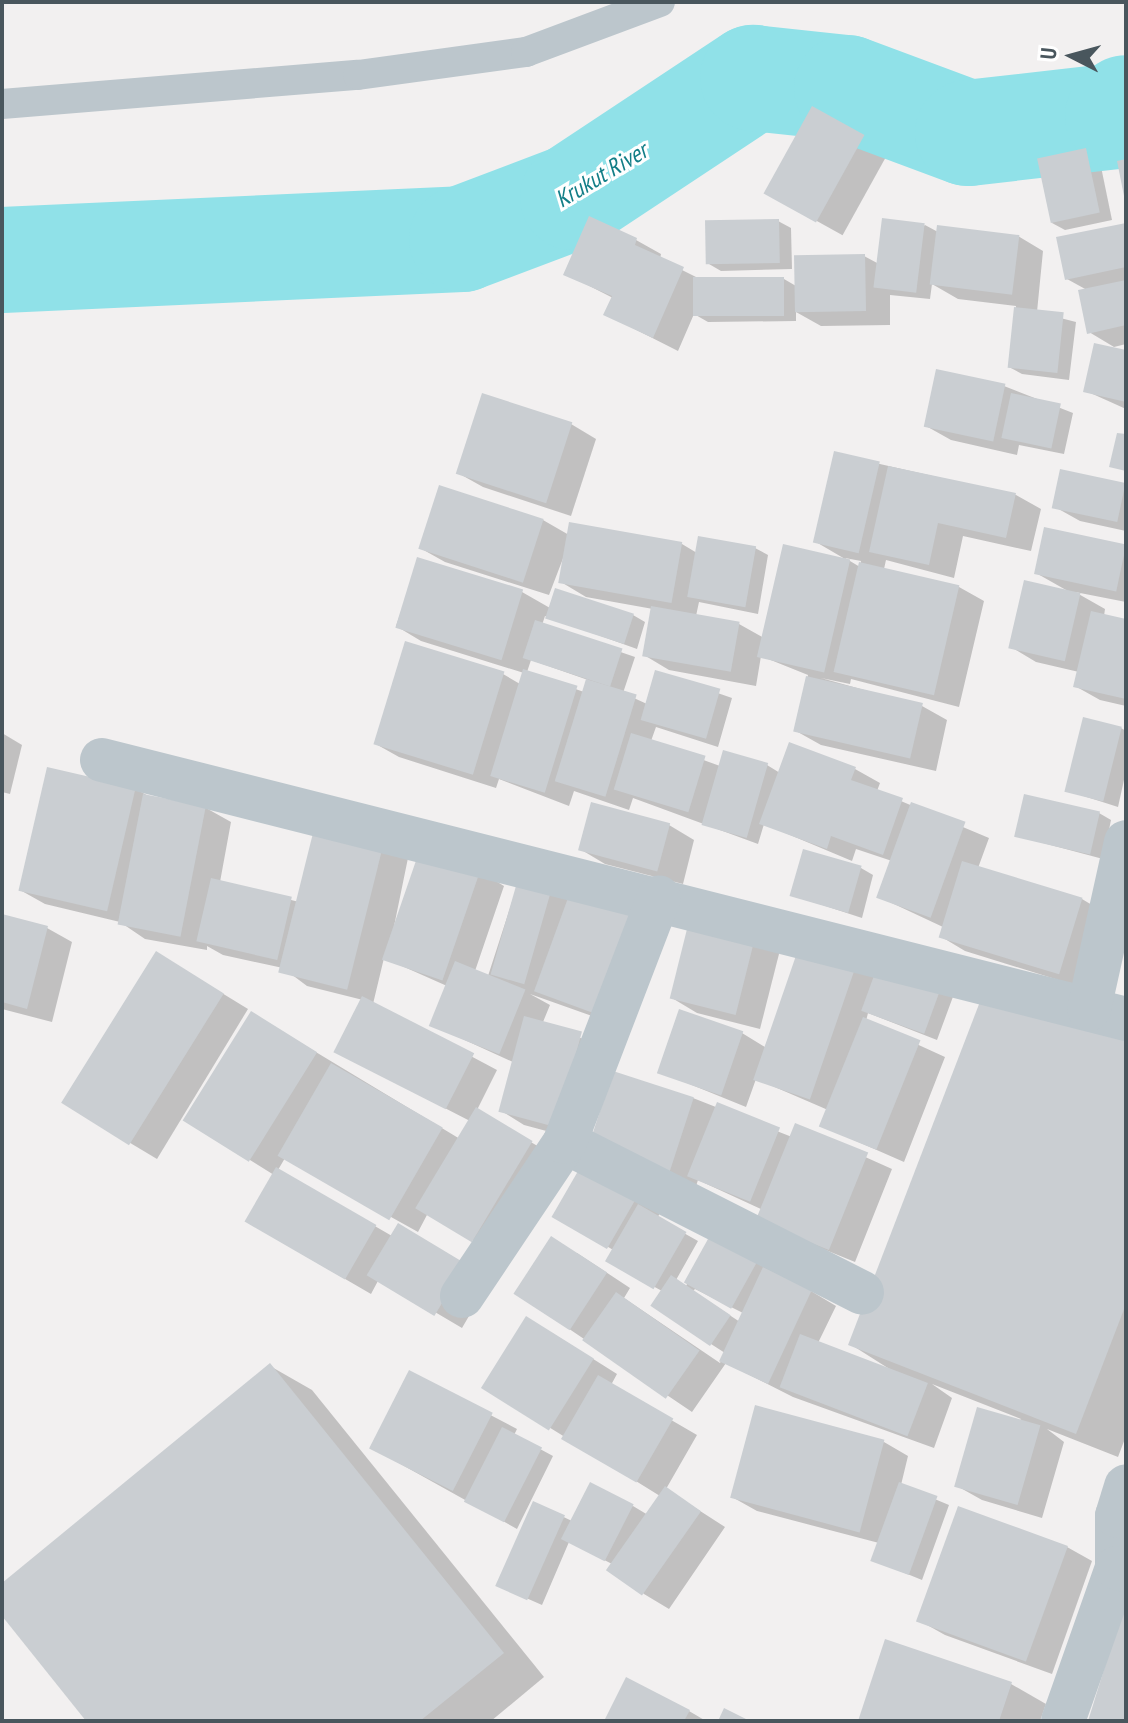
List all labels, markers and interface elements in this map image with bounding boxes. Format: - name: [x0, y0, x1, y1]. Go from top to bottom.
- north arrow: [1032, 16, 1112, 96]
- text: U: [1034, 46, 1063, 61]
- water label: Krukut River: [550, 136, 652, 214]

